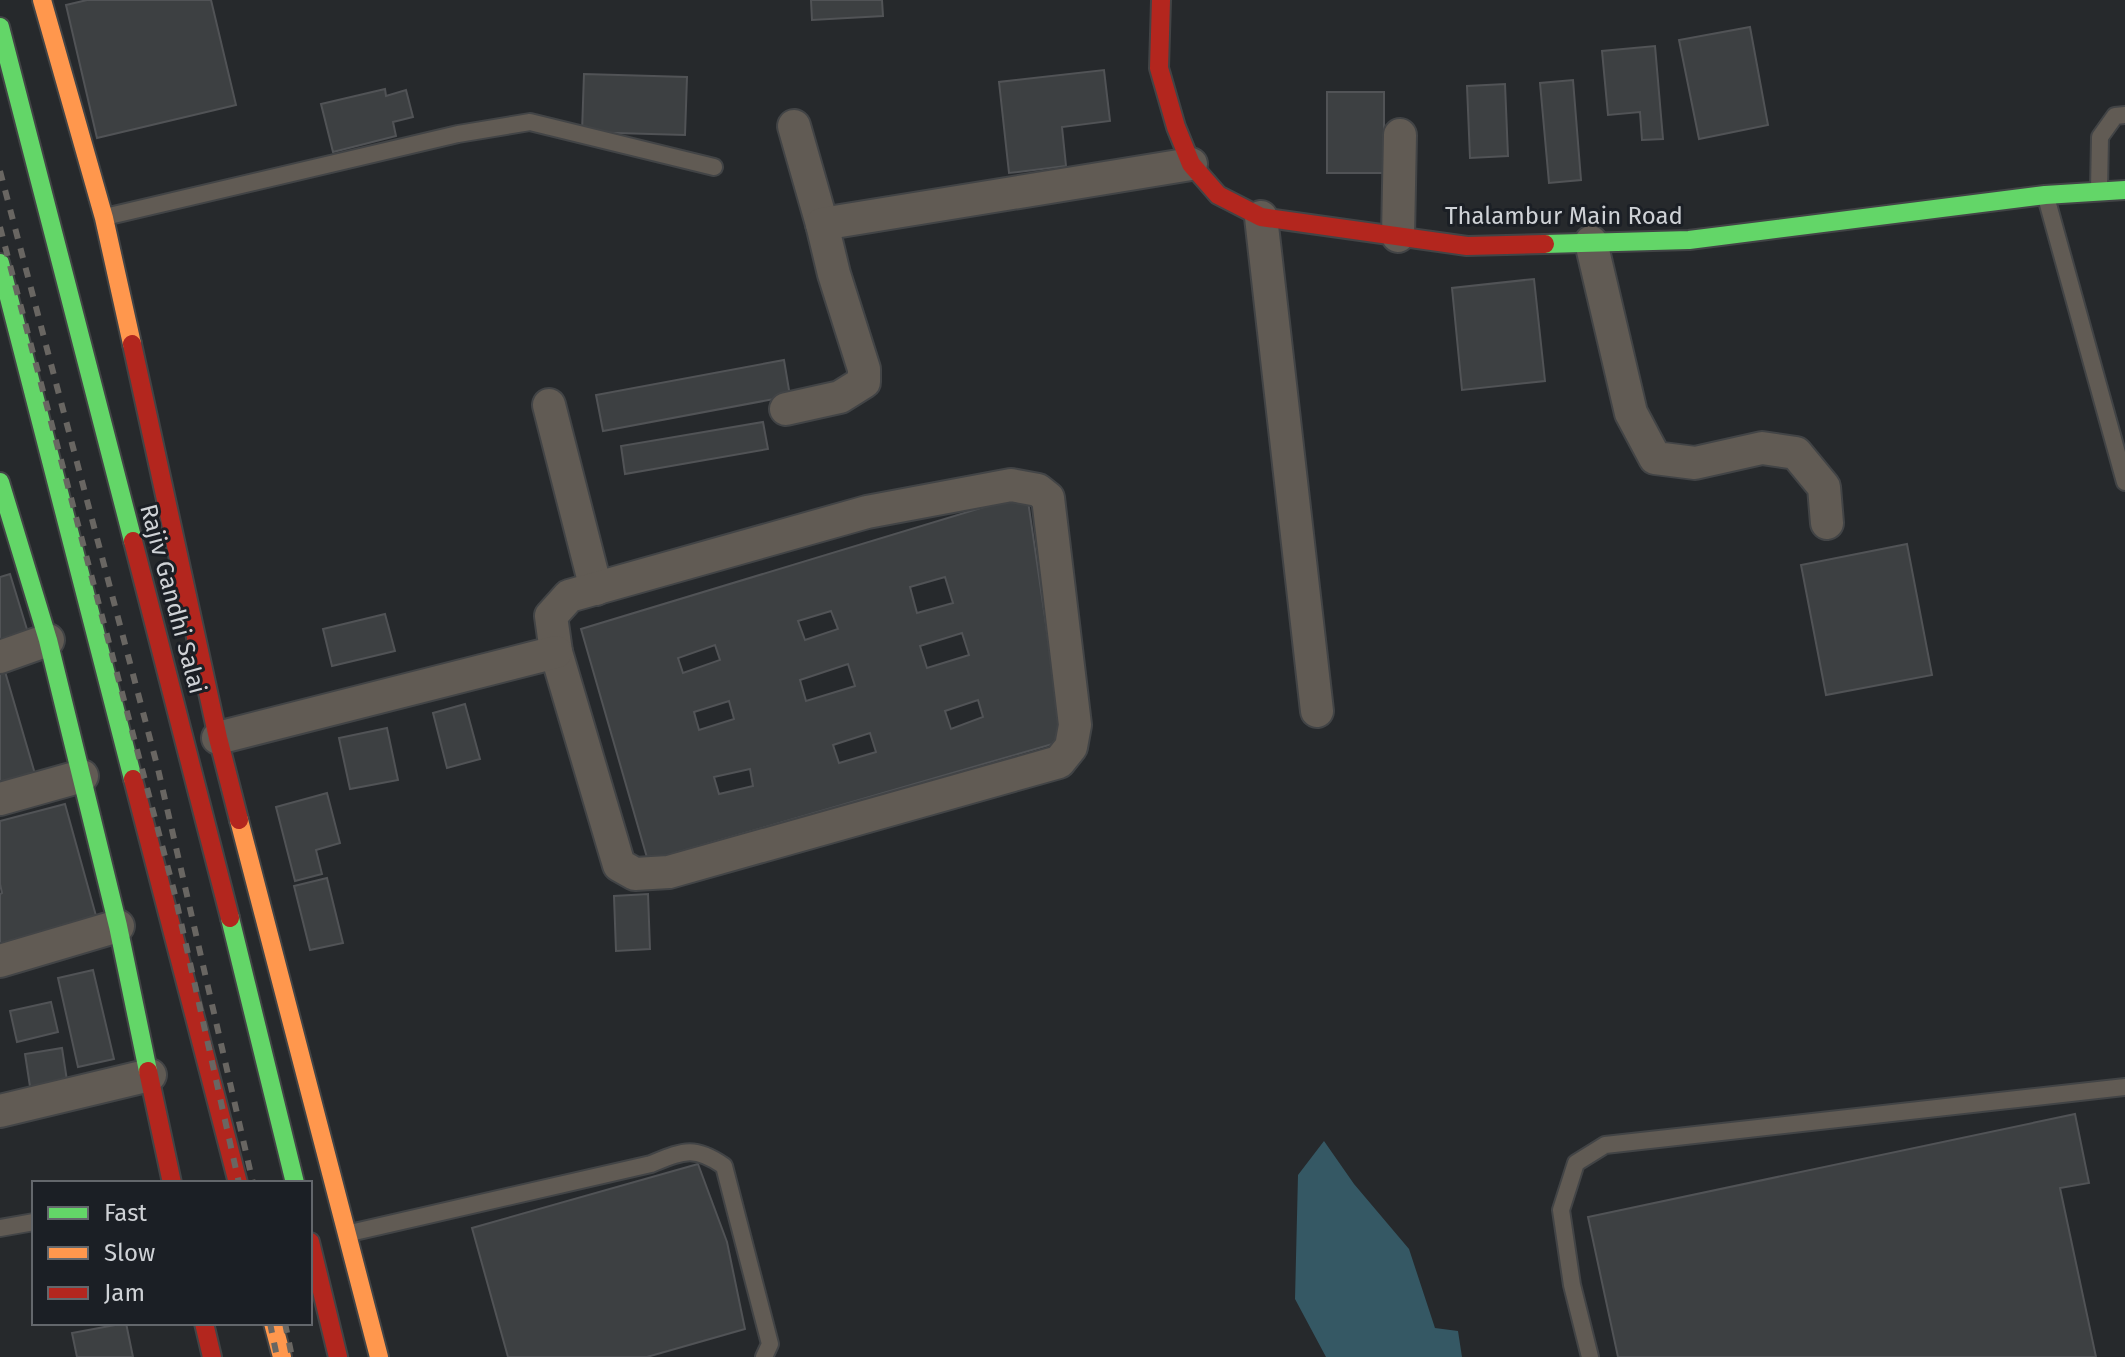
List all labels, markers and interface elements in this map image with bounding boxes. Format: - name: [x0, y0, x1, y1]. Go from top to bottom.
- street label: Thalambur Main Road: [1445, 202, 1683, 230]
- street label: Rajiv Gandhi Salai: [134, 501, 212, 697]
- legend: [32, 1181, 312, 1325]
- text: Fast: [104, 1199, 147, 1227]
- text: Slow: [104, 1239, 155, 1267]
- text: Jam: [104, 1279, 145, 1307]

